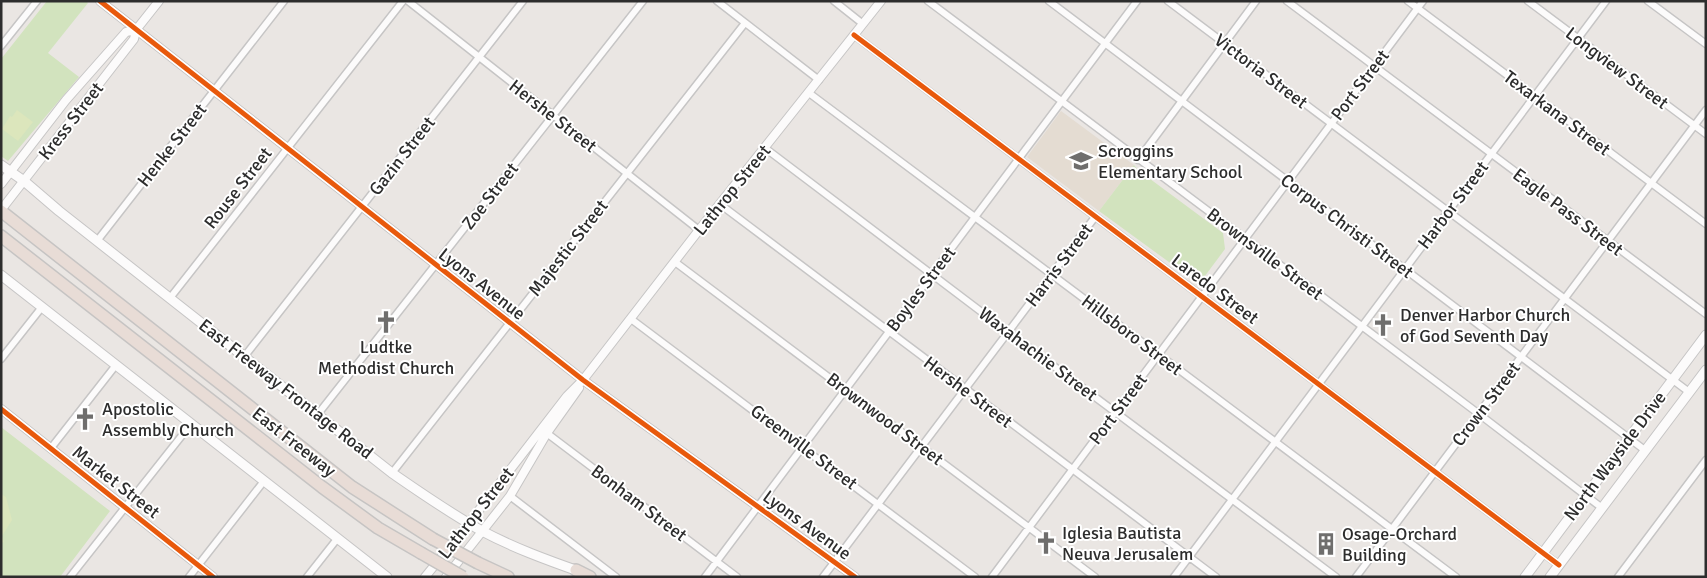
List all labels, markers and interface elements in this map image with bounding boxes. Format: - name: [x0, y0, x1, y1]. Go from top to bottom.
- street label: Longview Street: [1561, 22, 1673, 114]
- street label: Victoria Street: [1210, 29, 1312, 113]
- street label: Port Street: [1326, 45, 1394, 125]
- street label: Texarkana Street: [1499, 66, 1615, 160]
- street label: Hershe Street: [505, 75, 601, 157]
- street label: Kress Street: [34, 78, 108, 164]
- street label: Henke Street: [133, 99, 211, 191]
- street label: Gazin Street: [364, 112, 440, 200]
- street label: Lathrop Street: [689, 140, 775, 240]
- place label: Scroggins Elementary School: [1098, 140, 1243, 183]
- street label: Rouse Street: [199, 143, 277, 233]
- school or university icon: Scroggins Elementary School: [1068, 148, 1094, 174]
- street label: Harbor Street: [1413, 157, 1493, 253]
- street label: Zoe Street: [457, 158, 523, 234]
- street label: Eagle Pass Street: [1509, 163, 1627, 261]
- street label: Corpus Christi Street: [1276, 169, 1418, 283]
- street label: Majestic Street: [524, 195, 612, 301]
- street label: Brownsville Street: [1203, 203, 1327, 305]
- street label: Harris Street: [1021, 219, 1097, 311]
- street label: Boyles Street: [882, 242, 960, 336]
- street label: Lyons Avenue: [434, 243, 530, 325]
- street label: Laredo Street: [1167, 249, 1263, 329]
- street label: Hillsboro Street: [1077, 290, 1187, 380]
- street label: Waxahachie Street: [974, 302, 1102, 406]
- place label: Denver Harbor Church of God Seventh Day: [1400, 304, 1570, 347]
- church icon: Ludtke Methodist Church: [373, 309, 399, 335]
- church icon: Denver Harbor Church of God Seventh Day: [1370, 312, 1396, 338]
- street label: East Freeway Frontage Road: [195, 314, 377, 464]
- place label: Ludtke Methodist Church: [318, 336, 454, 379]
- street label: Hershe Street: [919, 352, 1017, 432]
- street label: Crown Street: [1447, 357, 1525, 451]
- street label: Brownwood Street: [822, 368, 948, 470]
- street label: Port Street: [1084, 369, 1152, 449]
- street label: North Wayside Drive: [1559, 387, 1671, 525]
- place label: Apostolic Assembly Church: [102, 398, 234, 441]
- street label: Greenville Street: [746, 400, 862, 494]
- street label: East Freeway: [248, 403, 340, 481]
- church icon: Apostolic Assembly Church: [72, 406, 98, 432]
- street label: Market Street: [68, 441, 164, 523]
- street label: Bonham Street: [587, 460, 691, 546]
- street label: Lathrop Street: [433, 463, 519, 563]
- street label: Lyons Avenue: [758, 486, 856, 564]
- place label: Iglesia Bautista Neuva Jerusalem: [1062, 522, 1193, 565]
- place label: Osage-Orchard Building: [1342, 523, 1457, 566]
- church icon: Iglesia Bautista Neuva Jerusalem: [1033, 530, 1059, 556]
- building icon: Osage-Orchard Building: [1313, 531, 1339, 557]

